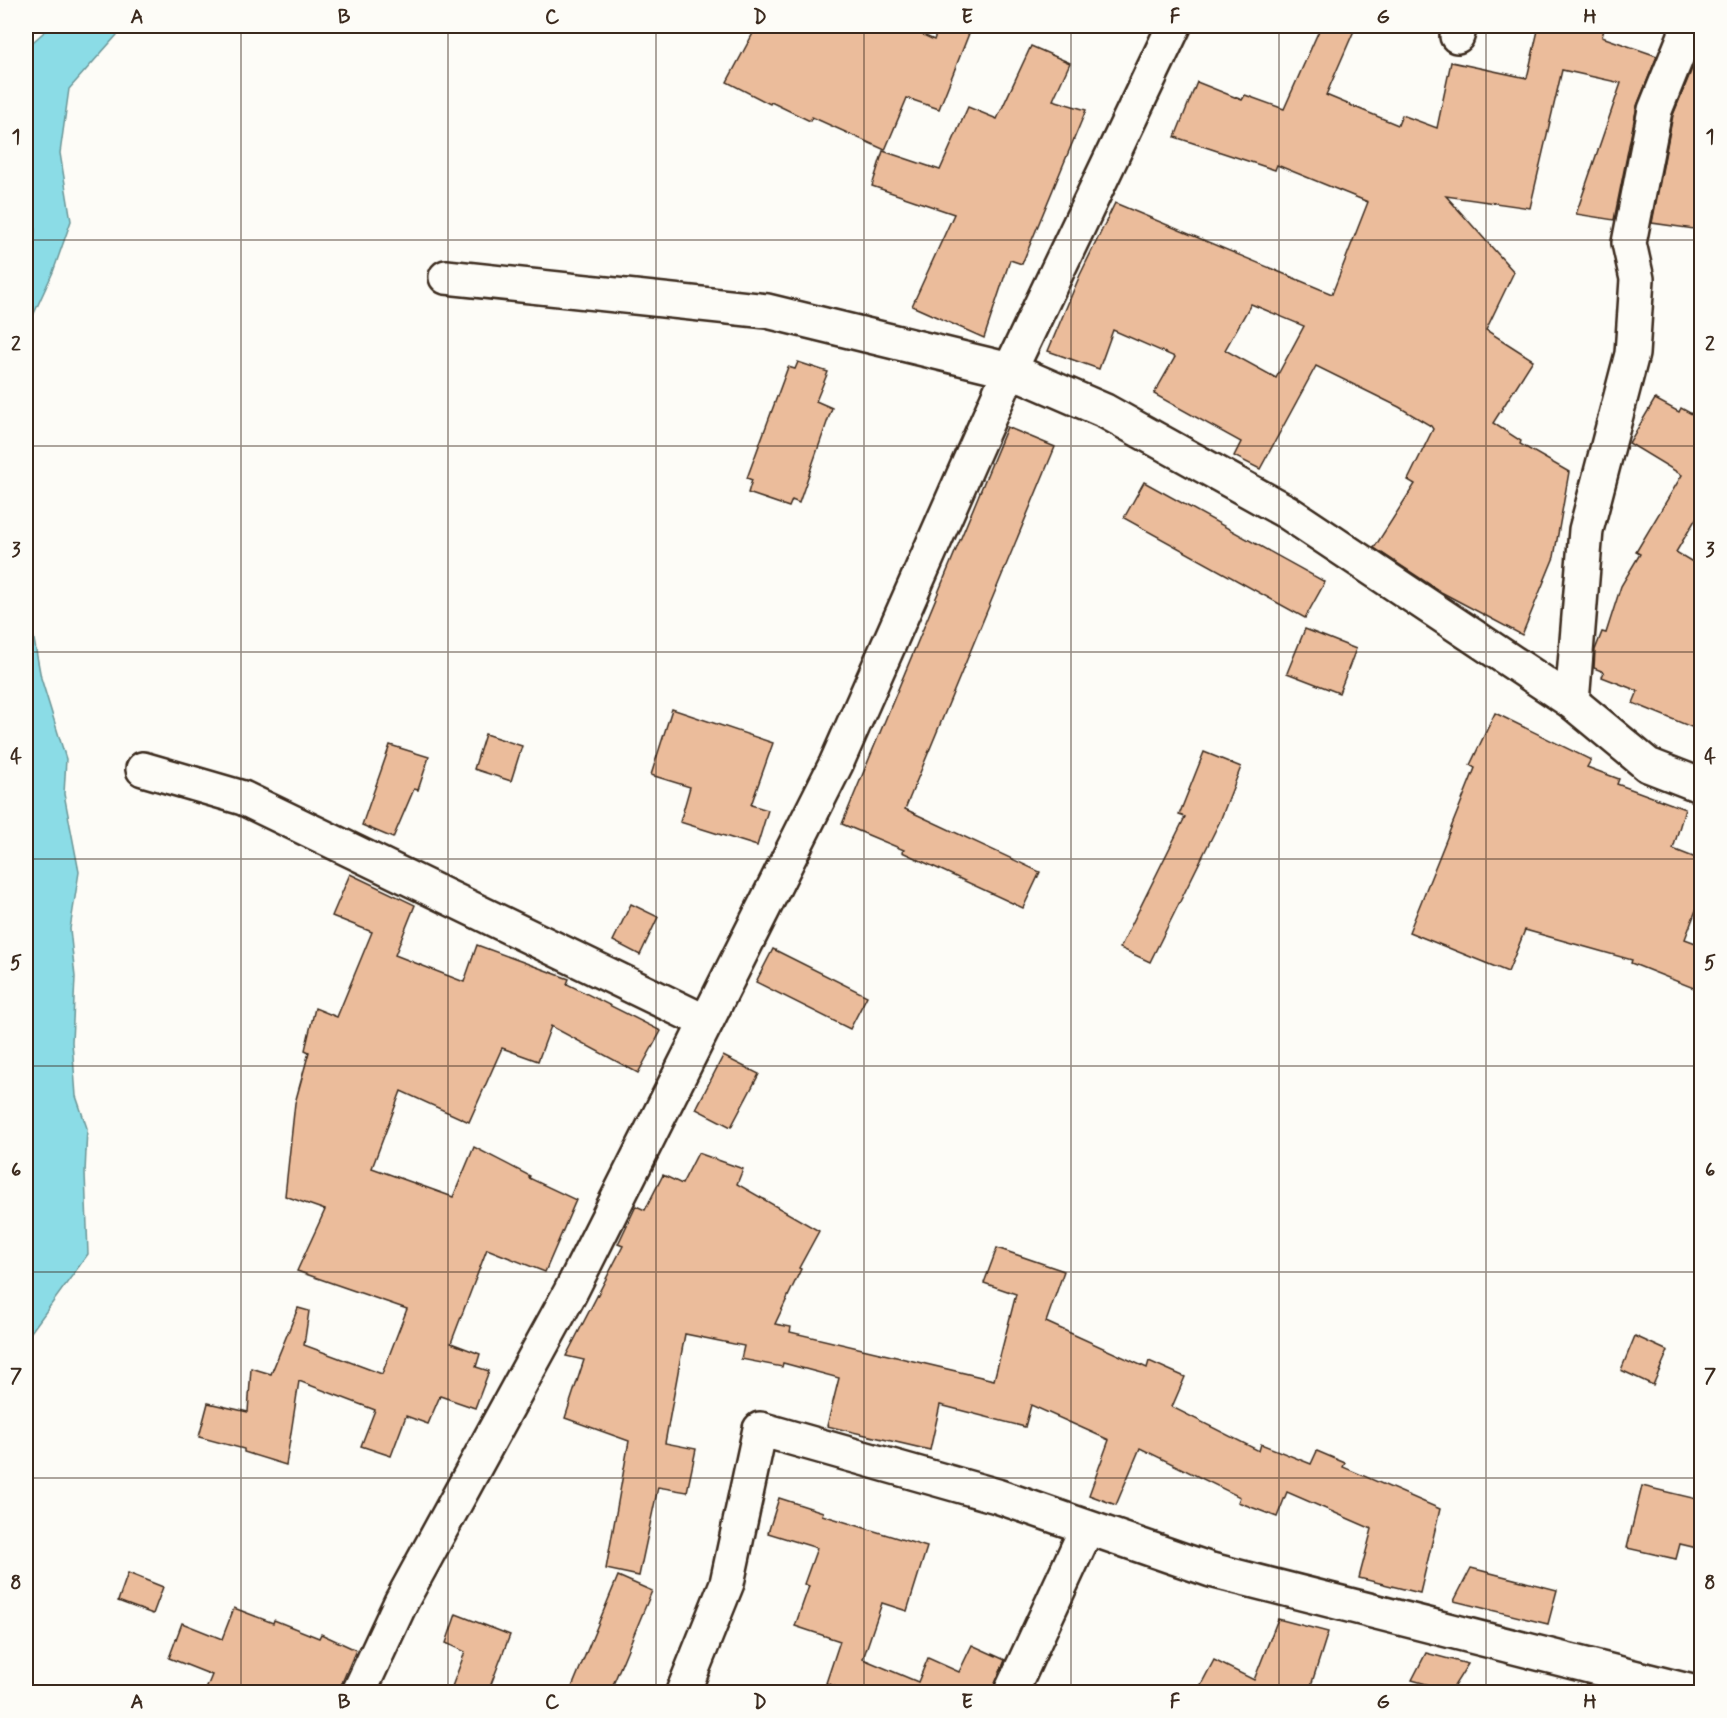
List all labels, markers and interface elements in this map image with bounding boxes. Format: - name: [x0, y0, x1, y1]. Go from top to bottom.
- text: A: [130, 4, 144, 31]
- text: B: [338, 4, 351, 31]
- text: C: [545, 4, 560, 31]
- text: D: [753, 4, 767, 31]
- text: E: [961, 4, 973, 31]
- text: F: [1170, 4, 1181, 31]
- text: G: [1376, 4, 1390, 31]
- text: H: [1583, 4, 1597, 31]
- text: 1: [12, 124, 20, 151]
- text: 1: [1706, 124, 1714, 151]
- text: 2: [11, 331, 21, 358]
- text: 2: [1705, 331, 1715, 358]
- text: 3: [11, 537, 21, 564]
- text: 3: [1705, 537, 1715, 564]
- text: 4: [10, 744, 22, 771]
- text: 4: [1704, 744, 1716, 771]
- text: 5: [10, 950, 22, 977]
- text: 5: [1704, 950, 1716, 977]
- text: 6: [11, 1157, 21, 1184]
- text: 6: [1705, 1157, 1715, 1184]
- text: 7: [10, 1363, 22, 1390]
- text: 7: [1704, 1363, 1716, 1390]
- text: 8: [10, 1570, 22, 1597]
- text: 8: [1704, 1570, 1716, 1597]
- text: A: [130, 1689, 144, 1716]
- text: B: [338, 1689, 351, 1716]
- text: C: [545, 1689, 560, 1716]
- text: D: [753, 1689, 767, 1716]
- text: E: [961, 1689, 973, 1716]
- text: F: [1170, 1689, 1181, 1716]
- text: G: [1376, 1689, 1390, 1716]
- text: H: [1583, 1689, 1597, 1716]

